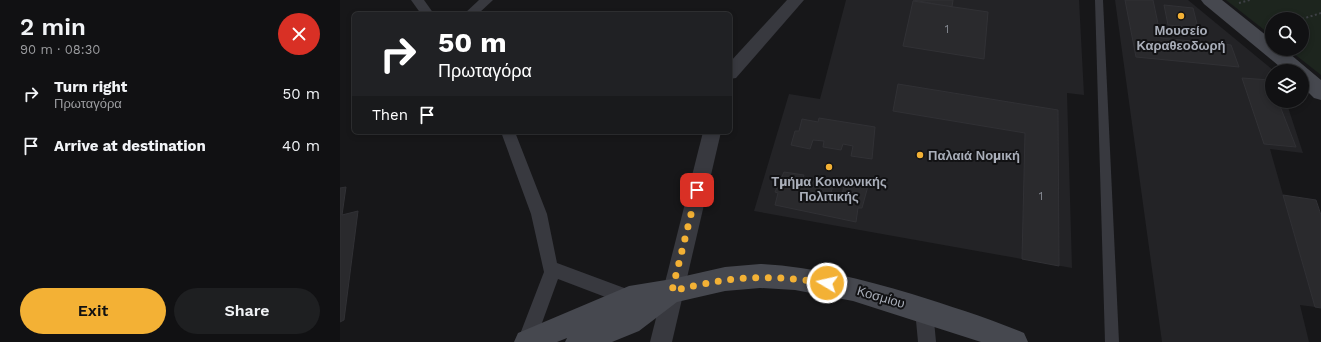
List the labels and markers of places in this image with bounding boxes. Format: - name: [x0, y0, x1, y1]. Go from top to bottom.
- marker: Μουσείο Καραθεοδωρή: [1176, 11, 1186, 21]
- place label: Μουσείο Καραθεοδωρή: [1136, 23, 1226, 53]
- place label: Παλαιά Νομική: [928, 148, 1020, 163]
- marker: Παλαιά Νομική: [915, 150, 925, 160]
- marker: Τμήμα Κοινωνικής Πολιτικής: [824, 162, 834, 172]
- pin: [680, 173, 714, 207]
- place label: Τμήμα Κοινωνικής Πολιτικής: [771, 174, 887, 204]

